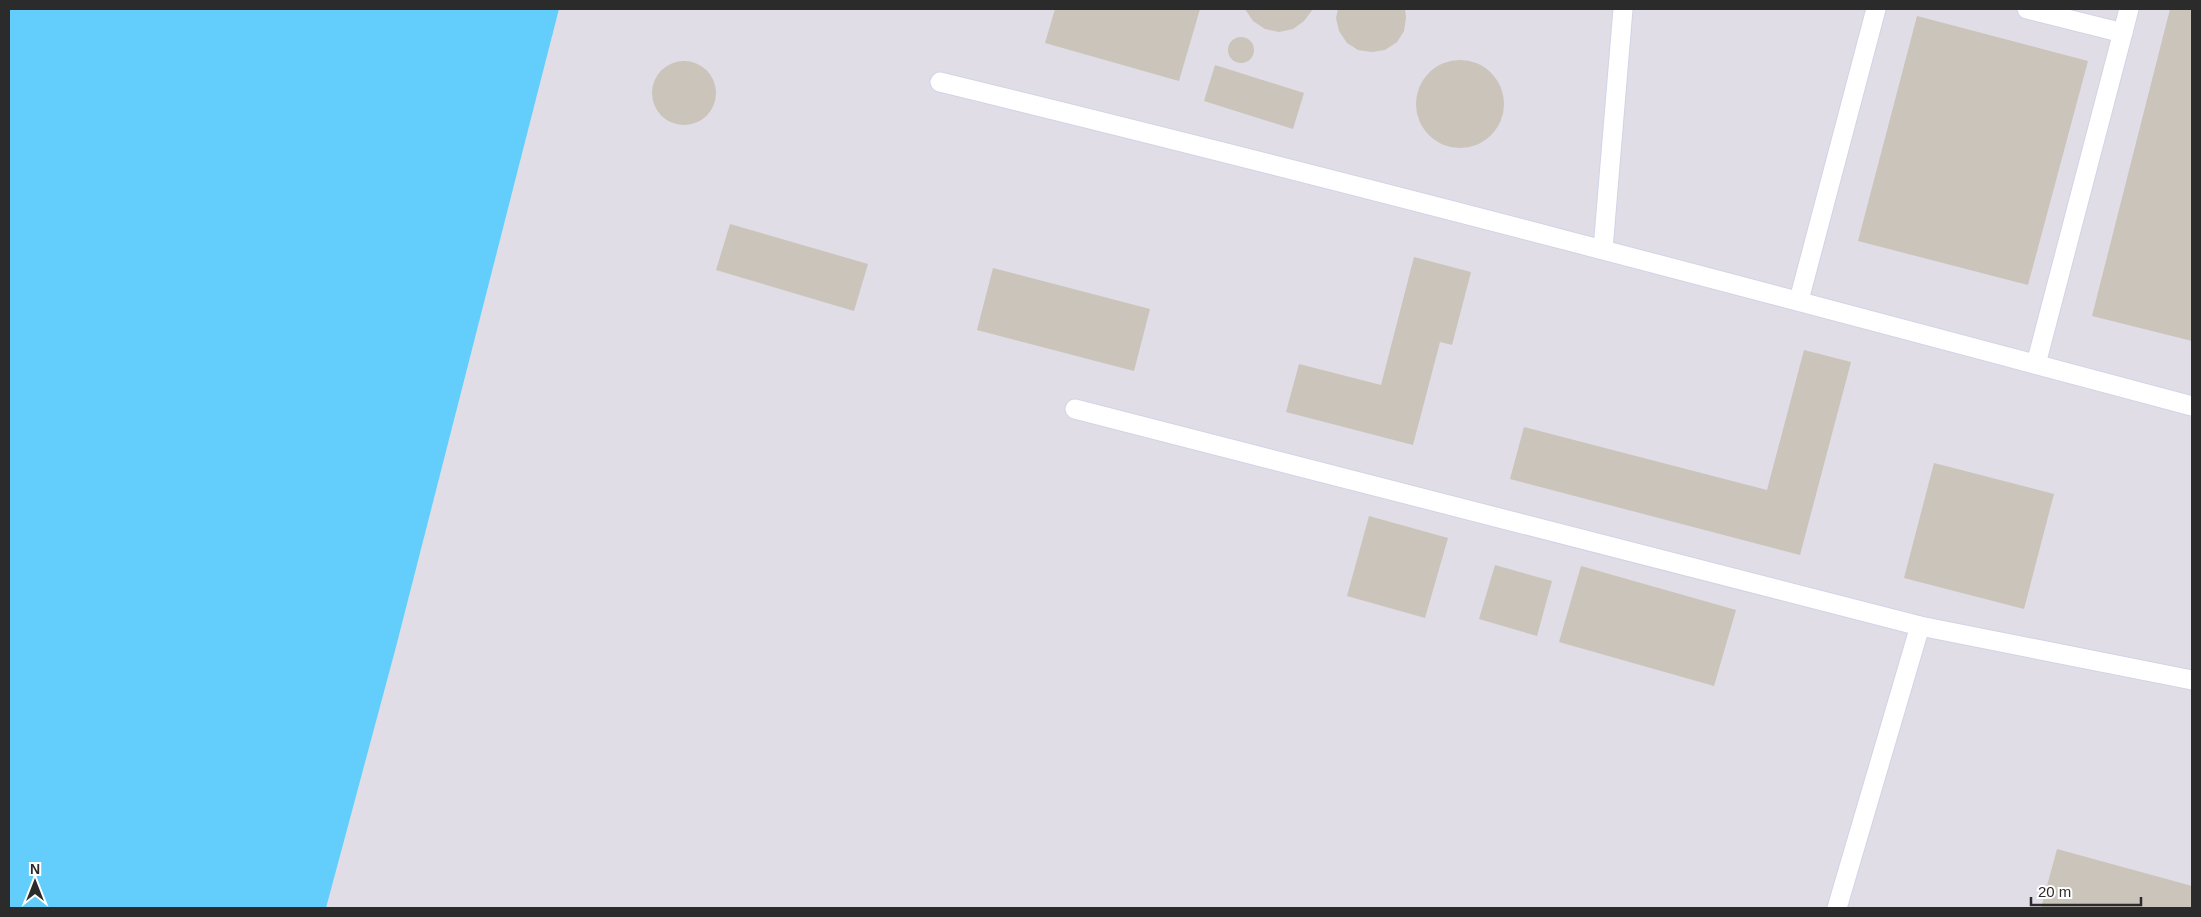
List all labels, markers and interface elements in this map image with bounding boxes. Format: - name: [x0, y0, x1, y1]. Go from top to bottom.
- north arrow: [10, 857, 60, 907]
- text: N: [30, 861, 40, 877]
- scale bar: [2031, 874, 2141, 906]
- text: 20 m: [2038, 883, 2071, 900]

